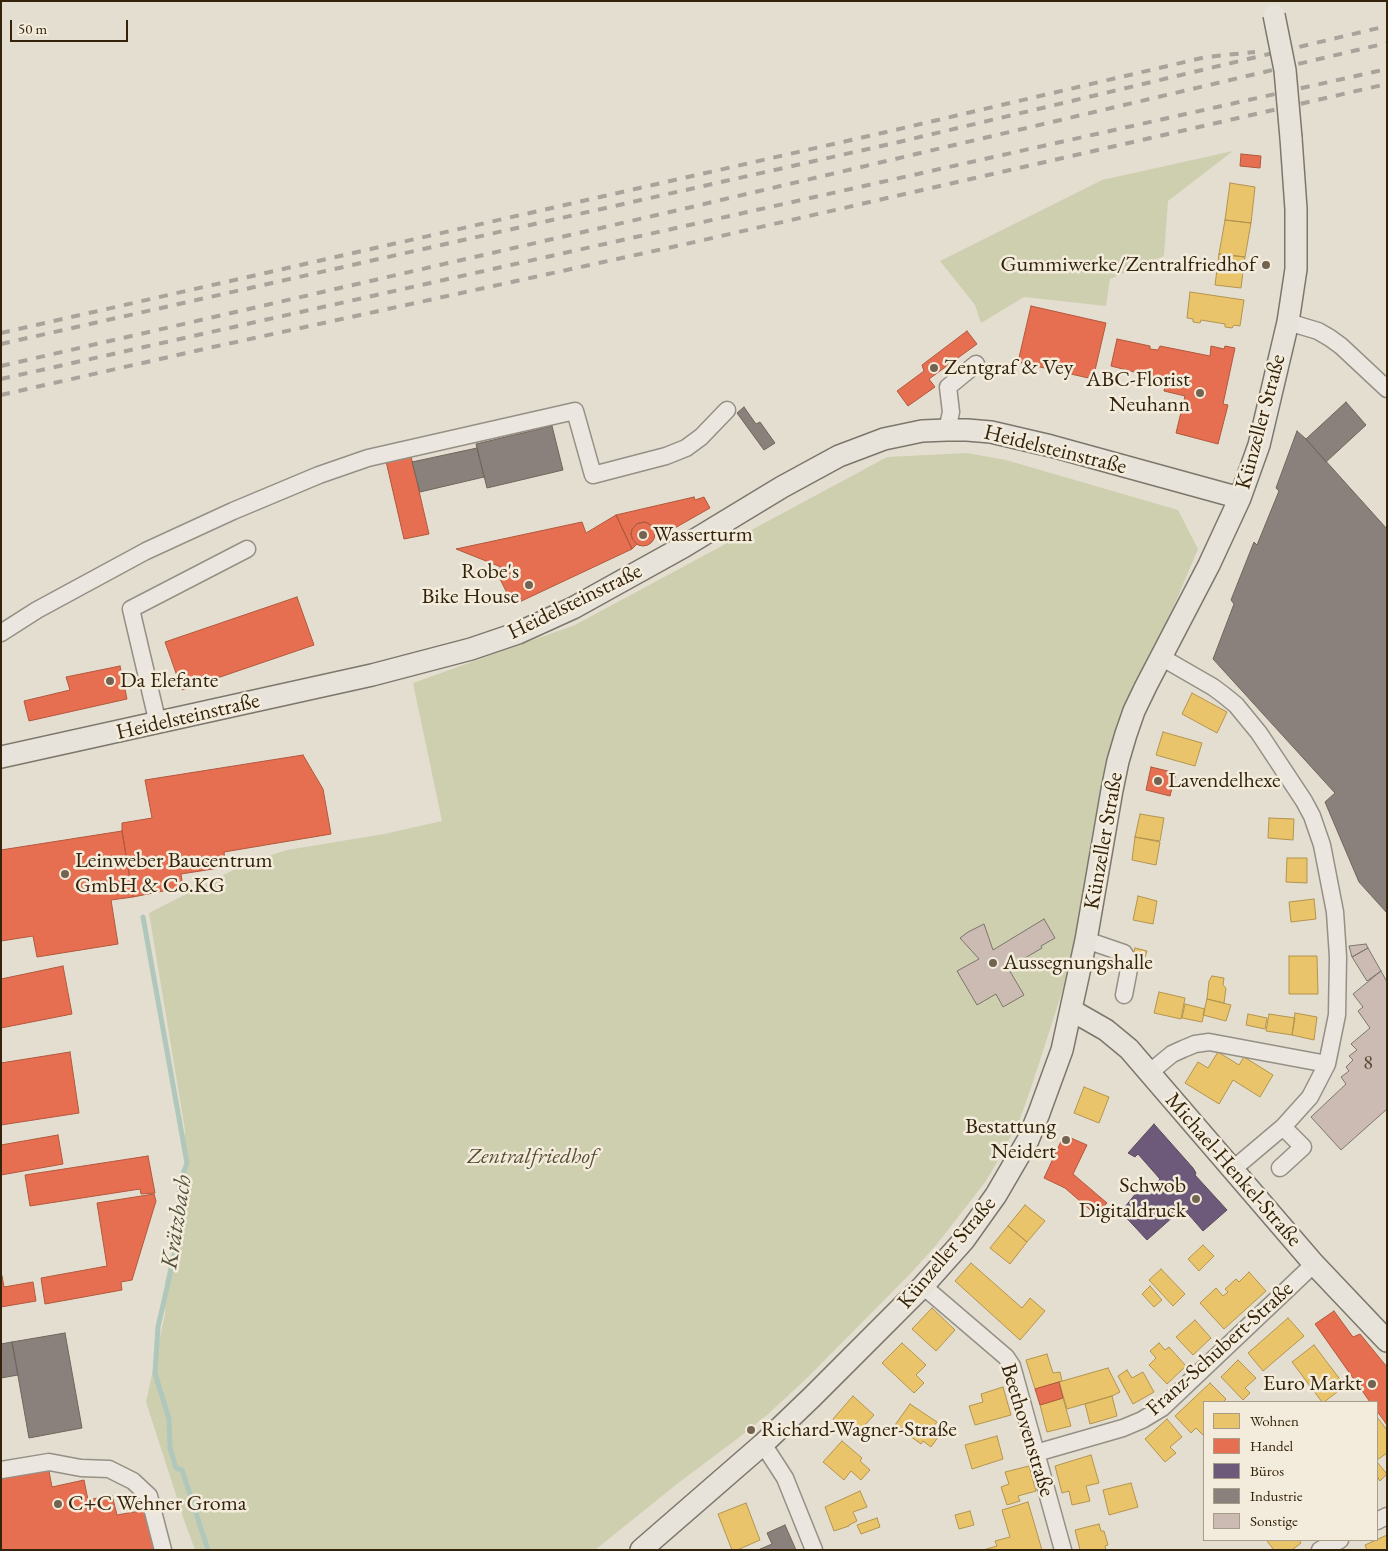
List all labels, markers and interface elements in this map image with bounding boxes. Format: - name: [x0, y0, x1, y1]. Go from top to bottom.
- scale bar: [12, 10, 130, 42]
- text: 50 m: [18, 19, 47, 38]
- place label: Gummiwerke/Zentralfriedhof: [1000, 252, 1256, 278]
- marker: Gummiwerke/Zentralfriedhof: [1260, 259, 1272, 271]
- street label: Künzeller Straße: [1230, 352, 1292, 492]
- place label: Zentgraf & Vey: [944, 355, 1073, 381]
- marker: Zentgraf & Vey: [928, 362, 940, 374]
- place label: ABC-Florist Neuhann: [1086, 367, 1190, 418]
- marker: ABC-Florist Neuhann: [1194, 387, 1206, 399]
- street label: Heidelsteinstraße: [981, 420, 1129, 480]
- place label: Wasserturm: [653, 522, 753, 548]
- marker: Wasserturm: [637, 529, 649, 541]
- street label: Heidelsteinstraße: [504, 558, 646, 646]
- place label: Robe's Bike House: [421, 559, 519, 610]
- marker: Robe's Bike House: [523, 579, 535, 591]
- place label: Da Elefante: [120, 668, 218, 694]
- marker: Da Elefante: [104, 675, 116, 687]
- street label: Heidelsteinstraße: [114, 688, 262, 746]
- place label: Lavendelhexe: [1168, 768, 1281, 794]
- street label: Künzeller Straße: [1079, 770, 1129, 912]
- marker: Lavendelhexe: [1152, 775, 1164, 787]
- place label: Leinweber Baucentrum GmbH & Co.KG: [75, 848, 273, 899]
- marker: Leinweber Baucentrum GmbH & Co.KG: [59, 868, 71, 880]
- place label: Aussegnungshalle: [1003, 950, 1153, 976]
- marker: Aussegnungshalle: [987, 957, 999, 969]
- house number: 8: [1363, 1052, 1373, 1076]
- street label: Michael-Henkel-Straße: [1159, 1088, 1307, 1252]
- place label: Bestattung Neidert: [965, 1114, 1056, 1166]
- marker: Bestattung Neidert: [1060, 1134, 1072, 1146]
- park label: Zentralfriedhof: [467, 1144, 597, 1170]
- water label: Krätzbach: [155, 1173, 199, 1271]
- place label: Schwob Digitaldruck: [1079, 1173, 1186, 1224]
- street label: Künzeller Straße: [892, 1191, 1002, 1315]
- marker: Schwob Digitaldruck: [1190, 1193, 1202, 1205]
- street label: Franz-Schubert-Straße: [1141, 1276, 1299, 1422]
- street label: Beethovenstraße: [994, 1360, 1060, 1500]
- place label: Euro Markt: [1263, 1371, 1362, 1397]
- marker: Euro Markt: [1366, 1378, 1378, 1390]
- legend: [1203, 1401, 1378, 1541]
- text: Wohnen: [1250, 1411, 1299, 1430]
- place label: Richard-Wagner-Straße: [761, 1417, 957, 1443]
- marker: Richard-Wagner-Straße: [745, 1424, 757, 1436]
- text: Handel: [1250, 1436, 1293, 1455]
- text: Büros: [1250, 1461, 1284, 1480]
- text: Industrie: [1250, 1486, 1303, 1505]
- place label: C+C Wehner Groma: [68, 1491, 247, 1517]
- marker: C+C Wehner Groma: [52, 1498, 64, 1510]
- text: Sonstige: [1250, 1511, 1298, 1530]

